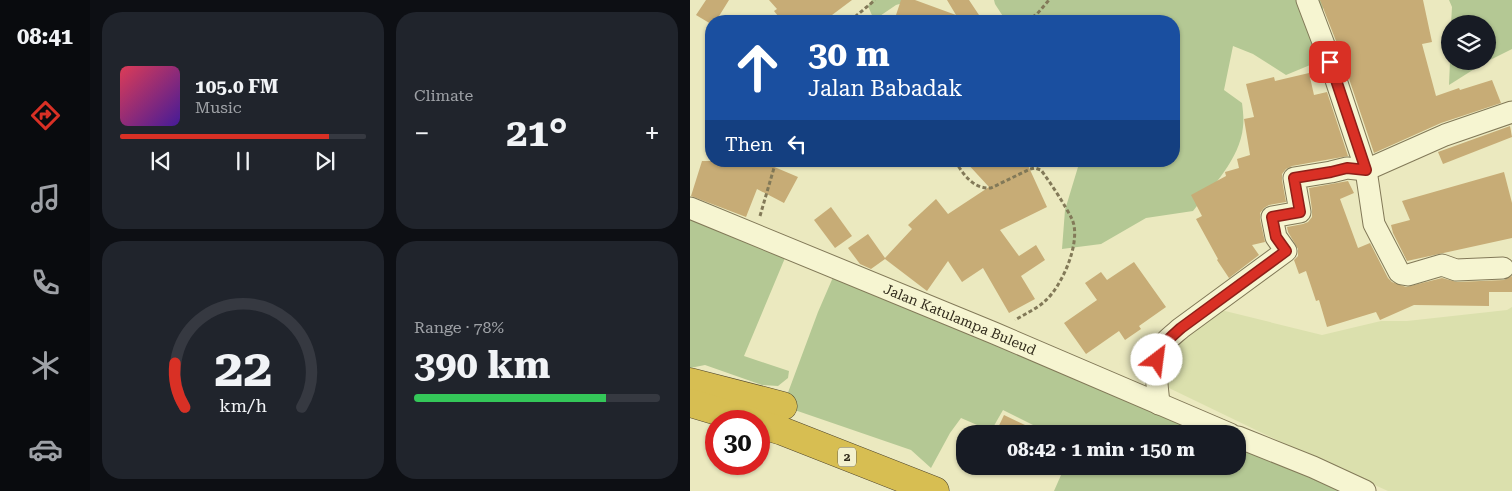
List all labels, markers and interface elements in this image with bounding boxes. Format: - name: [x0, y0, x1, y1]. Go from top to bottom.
- map controls: [1441, 15, 1496, 70]
- button: layers: [1441, 15, 1496, 70]
- text: 08:41: [17, 24, 73, 49]
- text: 30 m: [808, 34, 890, 75]
- icon: ahead: [725, 35, 790, 100]
- pin: [1309, 41, 1351, 83]
- icon: arrive: [1316, 48, 1344, 76]
- text: 105.0 FM: [195, 75, 278, 98]
- text: Jalan Babadak: [808, 76, 962, 101]
- text: Climate: [414, 86, 473, 105]
- icon: directions: [28, 98, 63, 133]
- text: Music: [195, 98, 242, 117]
- text: 21°: [506, 111, 568, 155]
- text: −: [414, 117, 430, 150]
- text: +: [644, 117, 660, 150]
- icon: left: [783, 130, 811, 158]
- text: Then: [725, 133, 773, 156]
- icon: previous: [147, 147, 175, 175]
- icon: pause: [229, 147, 257, 175]
- icon: next: [311, 147, 339, 175]
- icon: music: [28, 181, 63, 216]
- icon: phone: [28, 265, 63, 300]
- street label: Jalan Katulampa Buleud: [881, 281, 1039, 358]
- text: Range · 78%: [414, 318, 504, 337]
- position arrow: [1130, 333, 1182, 385]
- text: 22: [214, 338, 272, 399]
- text: 390 km: [414, 343, 550, 387]
- icon: climate: [28, 348, 63, 383]
- text: km/h: [219, 395, 267, 416]
- speed limit sign: 30: [705, 410, 770, 475]
- icon: car: [28, 432, 63, 467]
- text: 08:42 · 1 min · 150 m: [1007, 438, 1195, 461]
- road number: 2: [838, 448, 856, 467]

